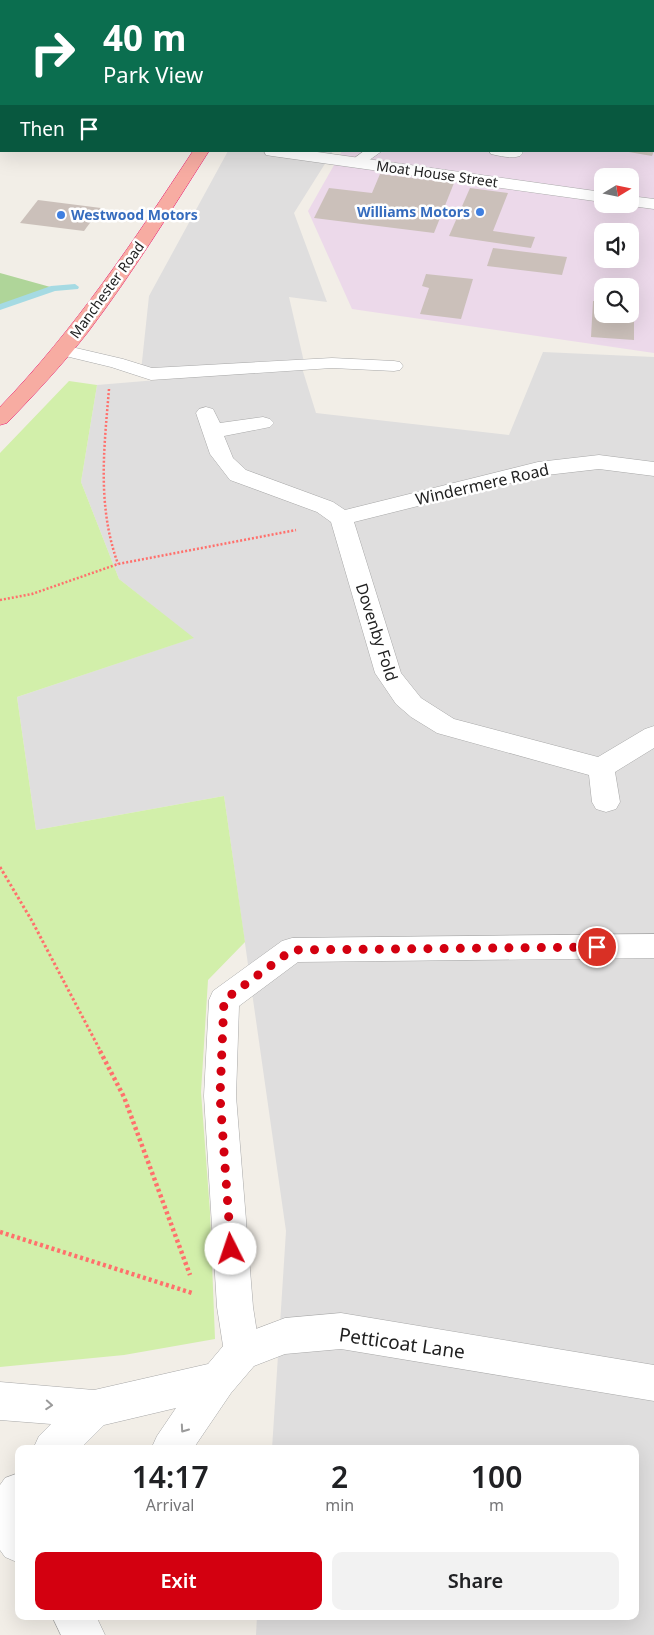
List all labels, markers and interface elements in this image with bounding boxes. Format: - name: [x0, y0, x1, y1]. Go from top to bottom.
- text: 40 m: [103, 14, 186, 61]
- icon: right: [20, 20, 85, 85]
- text: Park View: [103, 59, 203, 89]
- icon: arrive: [75, 115, 103, 143]
- text: Then: [20, 116, 65, 142]
- street label: Moat House Street: [375, 156, 499, 191]
- north arrow: [594, 168, 639, 212]
- map controls: [594, 168, 639, 323]
- place label: Williams Motors: [357, 202, 470, 221]
- place label: Westwood Motors: [71, 205, 198, 224]
- marker: Williams Motors: [474, 206, 486, 218]
- marker: Westwood Motors: [55, 209, 67, 221]
- button: sound: [594, 223, 639, 268]
- street label: Manchester Road: [65, 238, 148, 342]
- button: search: [594, 278, 639, 323]
- street label: Windermere Road: [413, 458, 551, 510]
- street label: Dovenby Fold: [351, 580, 403, 684]
- pin: [576, 926, 618, 968]
- icon: arrive: [583, 933, 611, 961]
- position arrow: [204, 1222, 256, 1274]
- street label: Petticoat Lane: [337, 1321, 467, 1365]
- one-way arrow: [45, 1399, 53, 1410]
- one-way arrow: [181, 1423, 190, 1433]
- text: 14:17: [132, 1456, 209, 1497]
- text: 2: [331, 1456, 348, 1497]
- text: 100: [471, 1456, 522, 1497]
- text: Arrival: [146, 1494, 195, 1516]
- text: min: [325, 1494, 354, 1516]
- text: m: [489, 1494, 504, 1516]
- button: Exit: [35, 1552, 322, 1610]
- button: Share: [332, 1552, 619, 1610]

